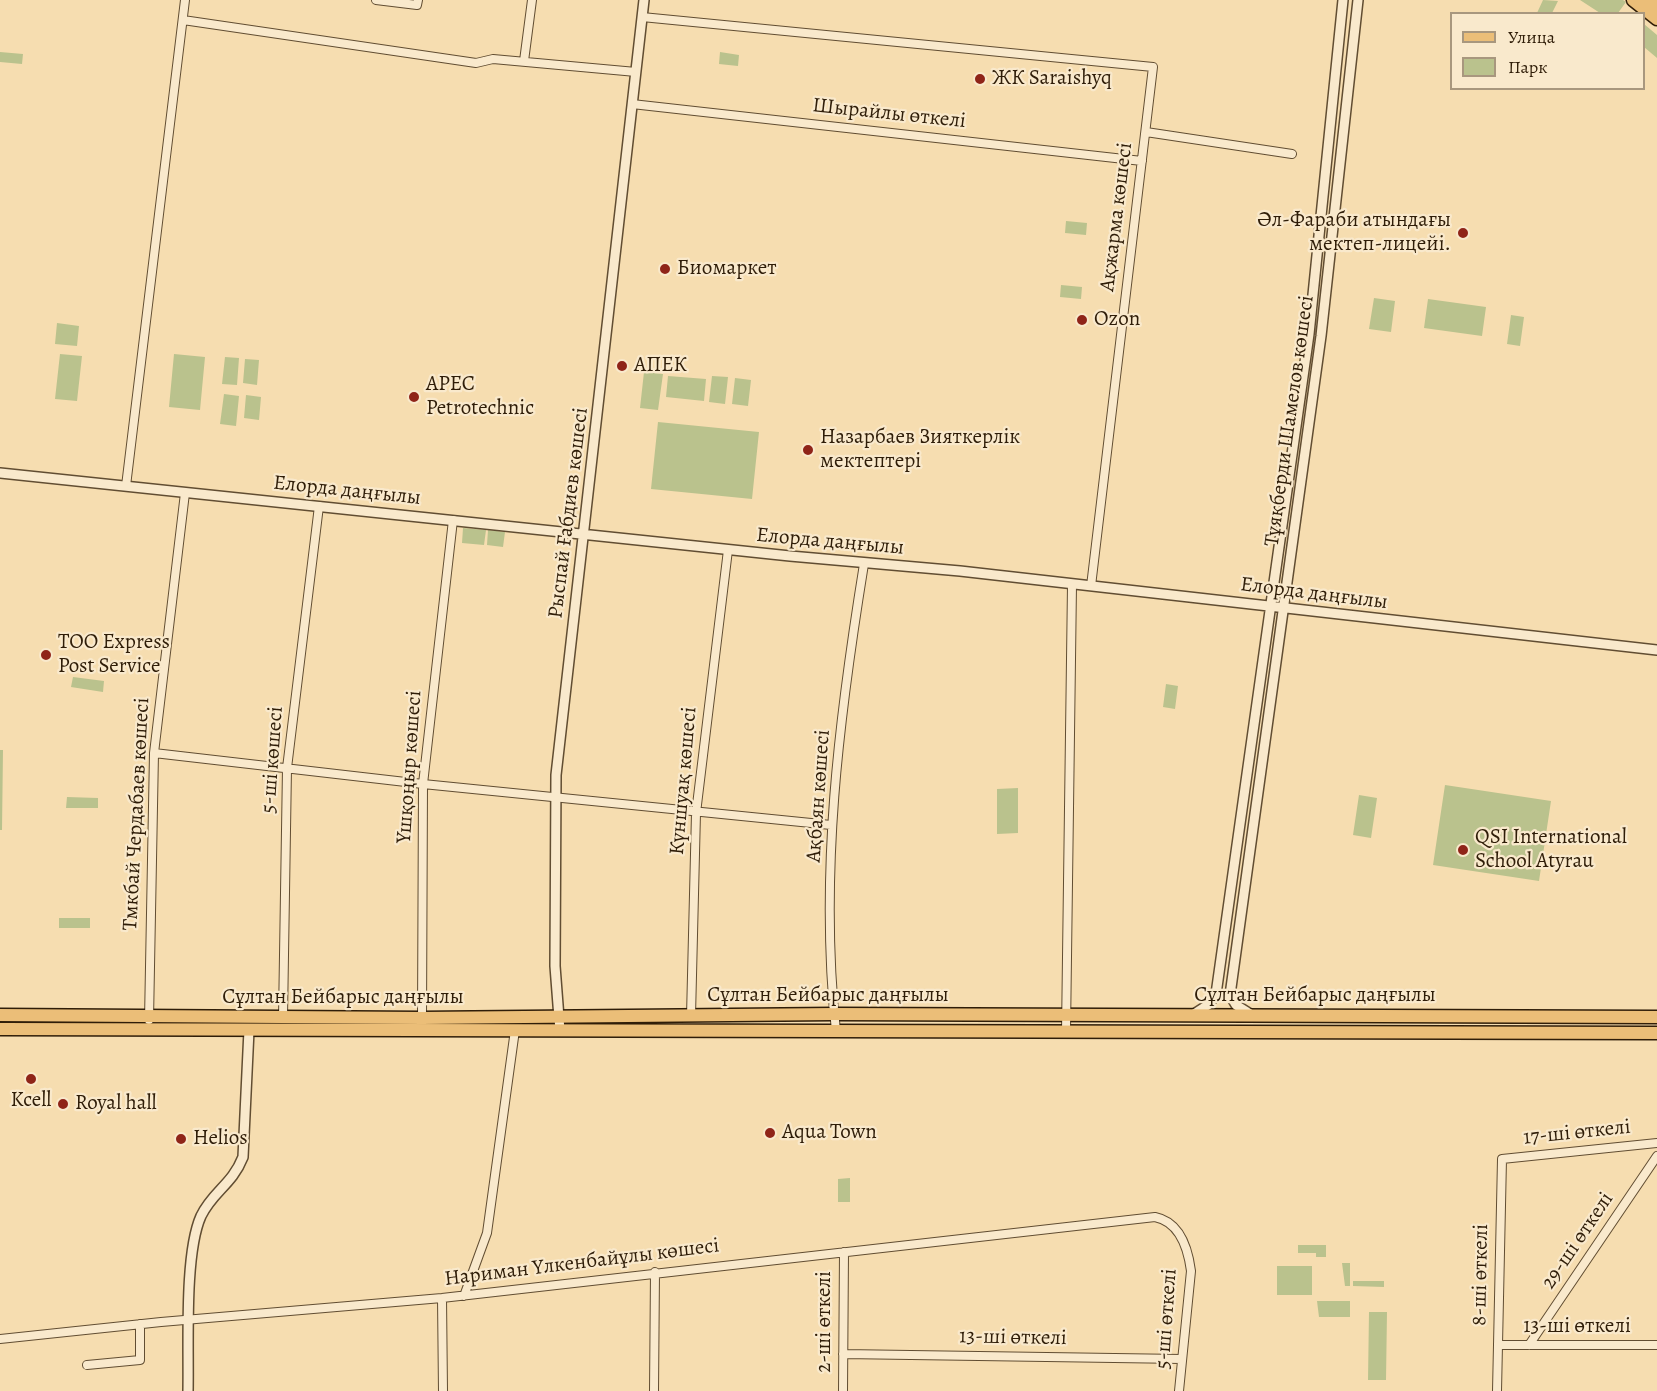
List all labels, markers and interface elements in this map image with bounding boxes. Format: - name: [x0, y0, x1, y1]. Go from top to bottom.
- legend: [1450, 12, 1645, 90]
- text: Улица: [1508, 25, 1555, 49]
- text: Парк: [1508, 55, 1548, 79]
- place label: ЖК Saraishyq: [992, 66, 1112, 92]
- marker: ЖК Saraishyq: [973, 72, 987, 86]
- street label: Шырайлы өткелі: [811, 93, 967, 135]
- street label: Ақжарма көшесі: [1095, 141, 1139, 293]
- place label: Әл-Фараби атындағы мектеп-лицейі.: [1258, 208, 1451, 258]
- marker: Әл-Фараби атындағы мектеп-лицейі.: [1456, 226, 1470, 240]
- place label: Биомаркет: [677, 256, 777, 282]
- marker: Биомаркет: [658, 262, 672, 276]
- street label: Тұяқберди Шамелов көшесі: [1260, 294, 1320, 548]
- place label: Ozon: [1094, 307, 1140, 333]
- marker: Ozon: [1075, 313, 1089, 327]
- place label: АПЕК: [634, 353, 687, 379]
- marker: АПЕК: [615, 359, 629, 373]
- place label: APEC Petrotechnic: [426, 372, 534, 422]
- marker: APEC Petrotechnic: [407, 390, 421, 404]
- street label: Рыспай Ғабдиев көшесі: [544, 406, 594, 620]
- place label: Назарбаев Зияткерлік мектептері: [820, 425, 1020, 475]
- marker: Назарбаев Зияткерлік мектептері: [801, 443, 815, 457]
- street label: Елорда даңғылы: [272, 471, 422, 511]
- street label: Елорда даңғылы: [755, 523, 905, 561]
- street label: Елорда даңғылы: [1239, 572, 1389, 616]
- place label: ТОО Express Post Service: [58, 630, 170, 680]
- marker: ТОО Express Post Service: [39, 648, 53, 662]
- street label: Үшқоңыр көшесі: [392, 690, 428, 844]
- street label: Тмкбай Чердабаев көшесі: [118, 697, 156, 931]
- street label: 5-ші көшесі: [257, 706, 289, 814]
- street label: Күншуақ көшесі: [665, 706, 703, 856]
- street label: Ақбаян көшесі: [802, 729, 836, 863]
- place label: QSI International School Atyrau: [1475, 825, 1627, 875]
- marker: QSI International School Atyrau: [1456, 843, 1470, 857]
- street label: Сұлтан Бейбарыс даңғылы: [707, 983, 949, 1009]
- street label: Сұлтан Бейбарыс даңғылы: [1194, 983, 1436, 1009]
- street label: Сұлтан Бейбарыс даңғылы: [222, 985, 464, 1011]
- marker: Kcell: [24, 1072, 38, 1086]
- place label: Kcell: [11, 1088, 51, 1114]
- place label: Royal hall: [75, 1091, 157, 1117]
- marker: Royal hall: [56, 1097, 70, 1111]
- street label: 17-ші өткелі: [1522, 1115, 1632, 1151]
- place label: Aqua Town: [782, 1120, 877, 1146]
- place label: Helios: [193, 1126, 248, 1152]
- marker: Aqua Town: [763, 1126, 777, 1140]
- marker: Helios: [174, 1132, 188, 1146]
- street label: 29-ші өткелі: [1536, 1188, 1620, 1294]
- street label: 8-ші өткелі: [1468, 1224, 1494, 1326]
- street label: Нариман Үлкенбайұлы көшесі: [443, 1234, 721, 1292]
- street label: 5-ші өткелі: [1151, 1268, 1183, 1370]
- street label: 2-ші өткелі: [812, 1271, 838, 1373]
- street label: 13-ші өткелі: [1523, 1314, 1631, 1340]
- street label: 13-ші өткелі: [959, 1324, 1067, 1352]

